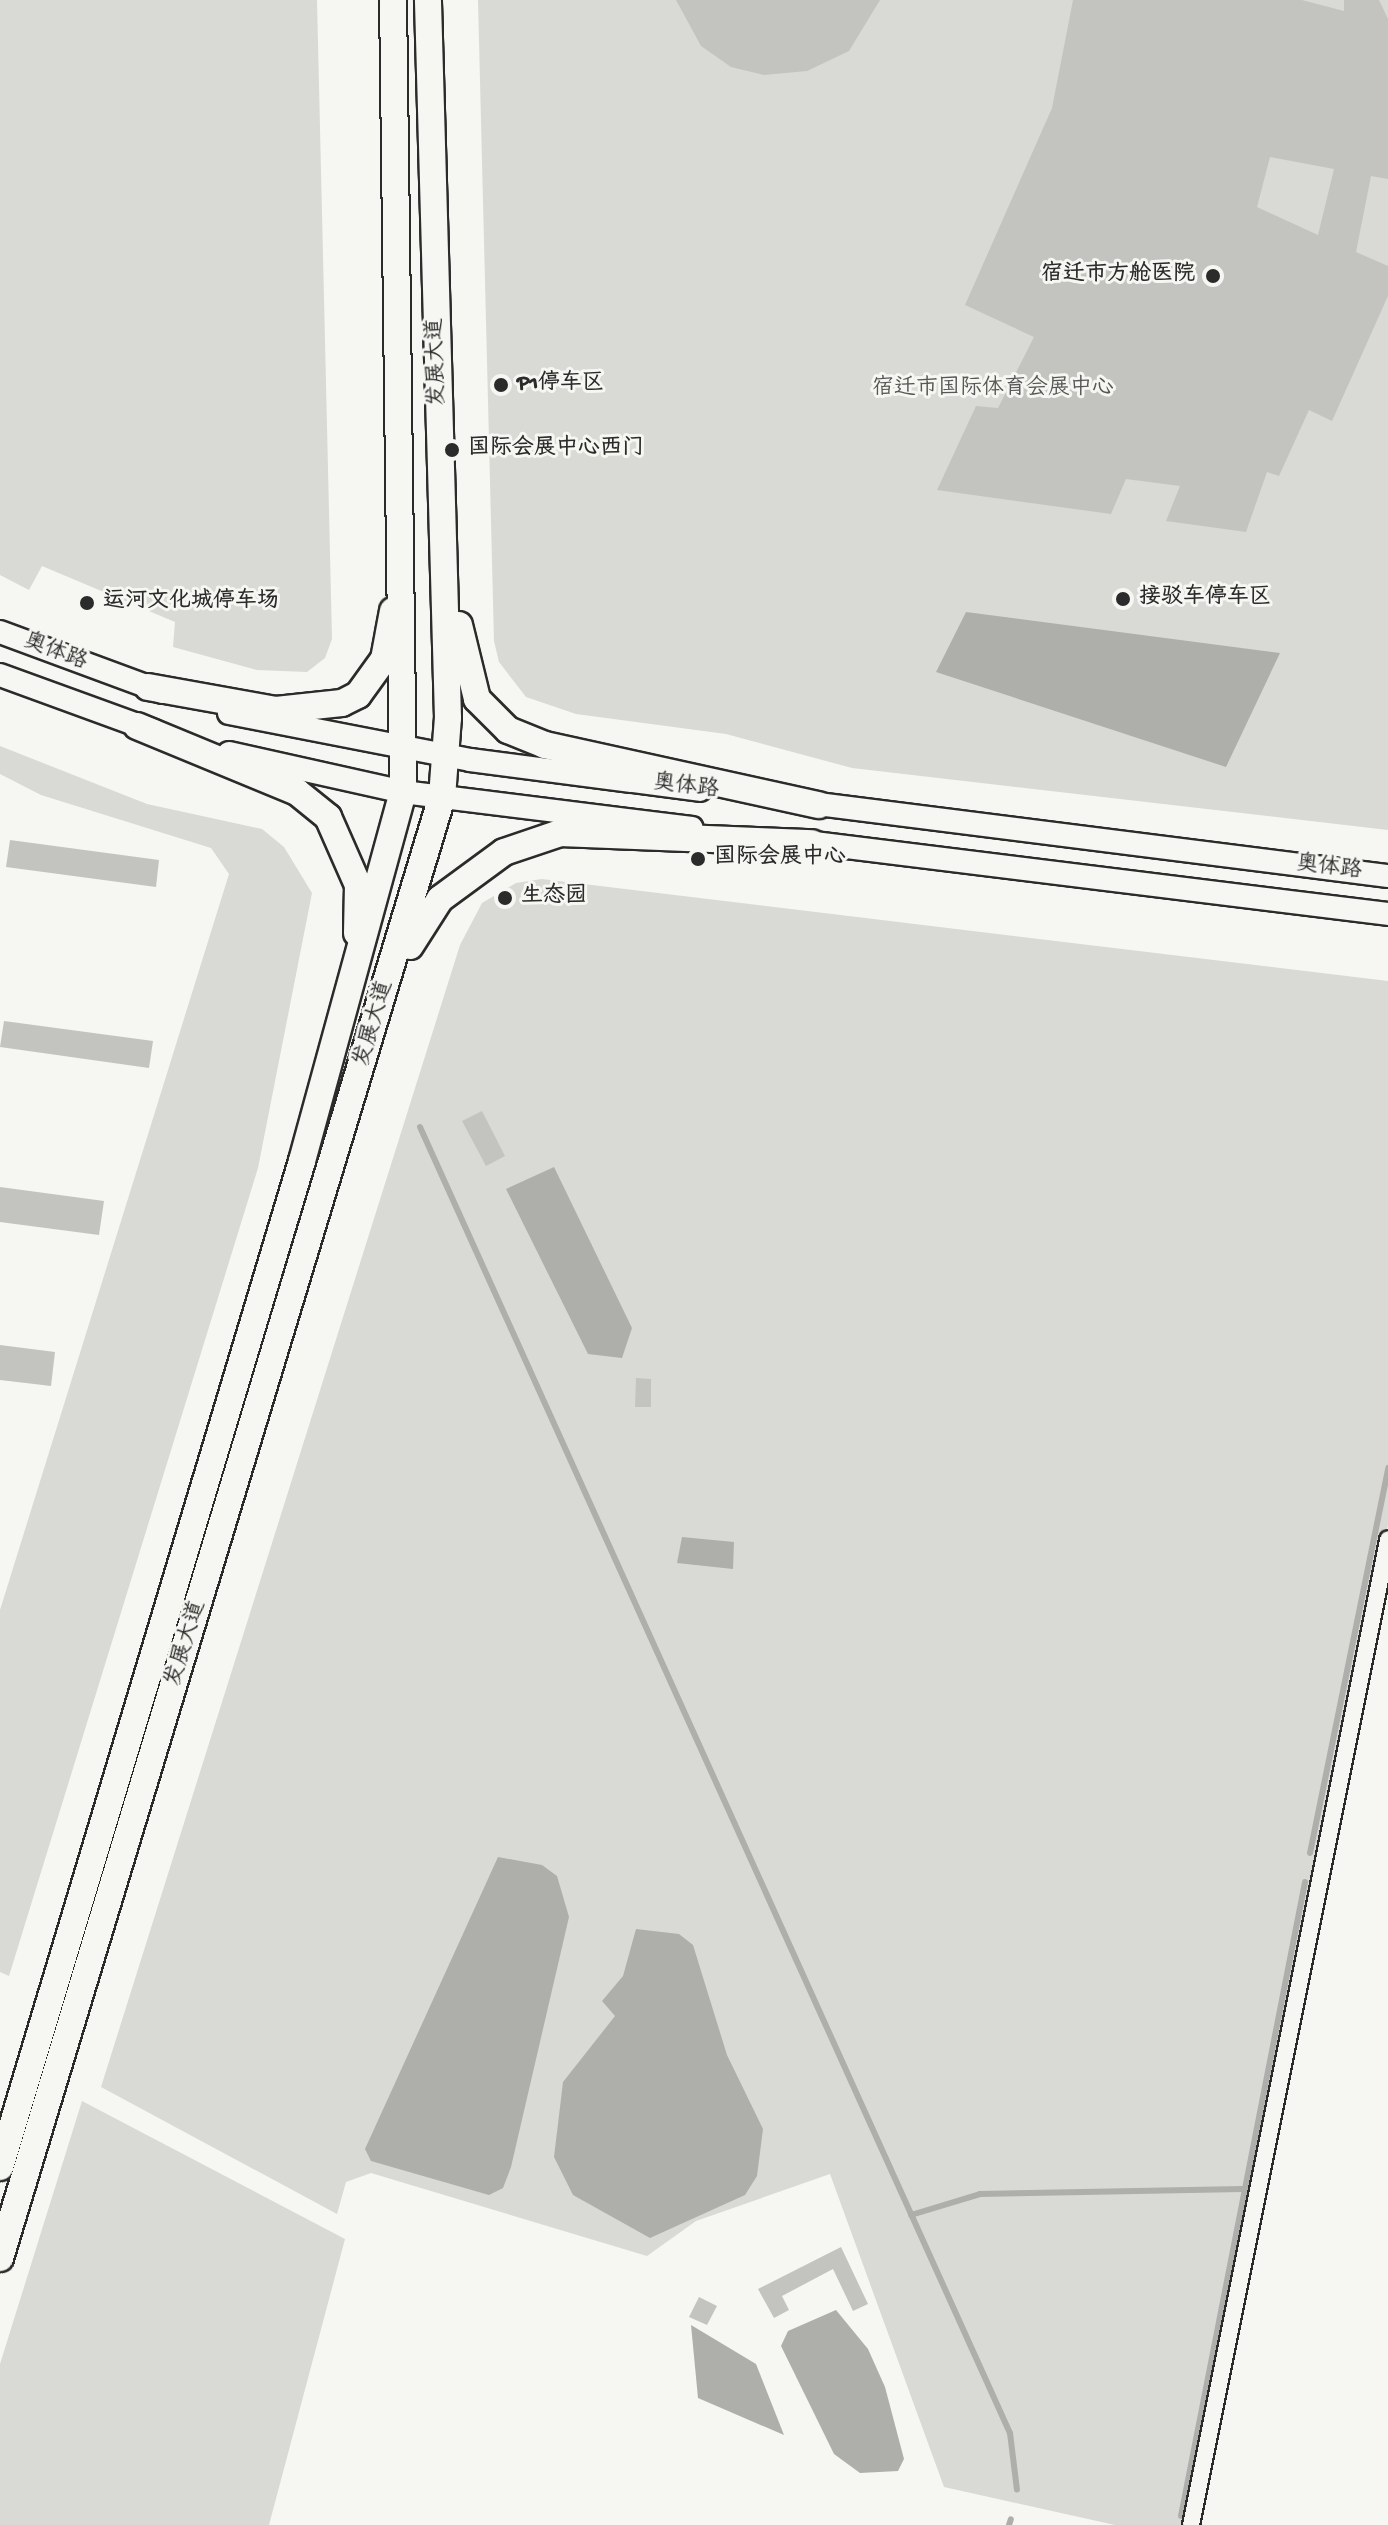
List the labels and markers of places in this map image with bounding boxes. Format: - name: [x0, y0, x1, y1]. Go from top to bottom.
- place label: 宿迁市方舱医院: [1041, 263, 1195, 289]
- marker: 宿迁市方舱医院: [1202, 265, 1224, 287]
- place label: P1停车区: [517, 372, 604, 398]
- marker: P1停车区: [492, 376, 510, 394]
- place label: 国际会展中心西门: [468, 437, 644, 463]
- marker: 国际会展中心西门: [443, 441, 461, 459]
- place label: 接驳车停车区: [1139, 586, 1271, 612]
- place label: 运河文化城停车场: [103, 590, 279, 616]
- marker: 接驳车停车区: [1114, 590, 1132, 608]
- marker: 运河文化城停车场: [78, 594, 96, 612]
- place label: 国际会展中心: [714, 846, 846, 872]
- marker: 国际会展中心: [689, 850, 707, 868]
- place label: 生态园: [521, 885, 587, 911]
- marker: 生态园: [496, 889, 514, 907]

